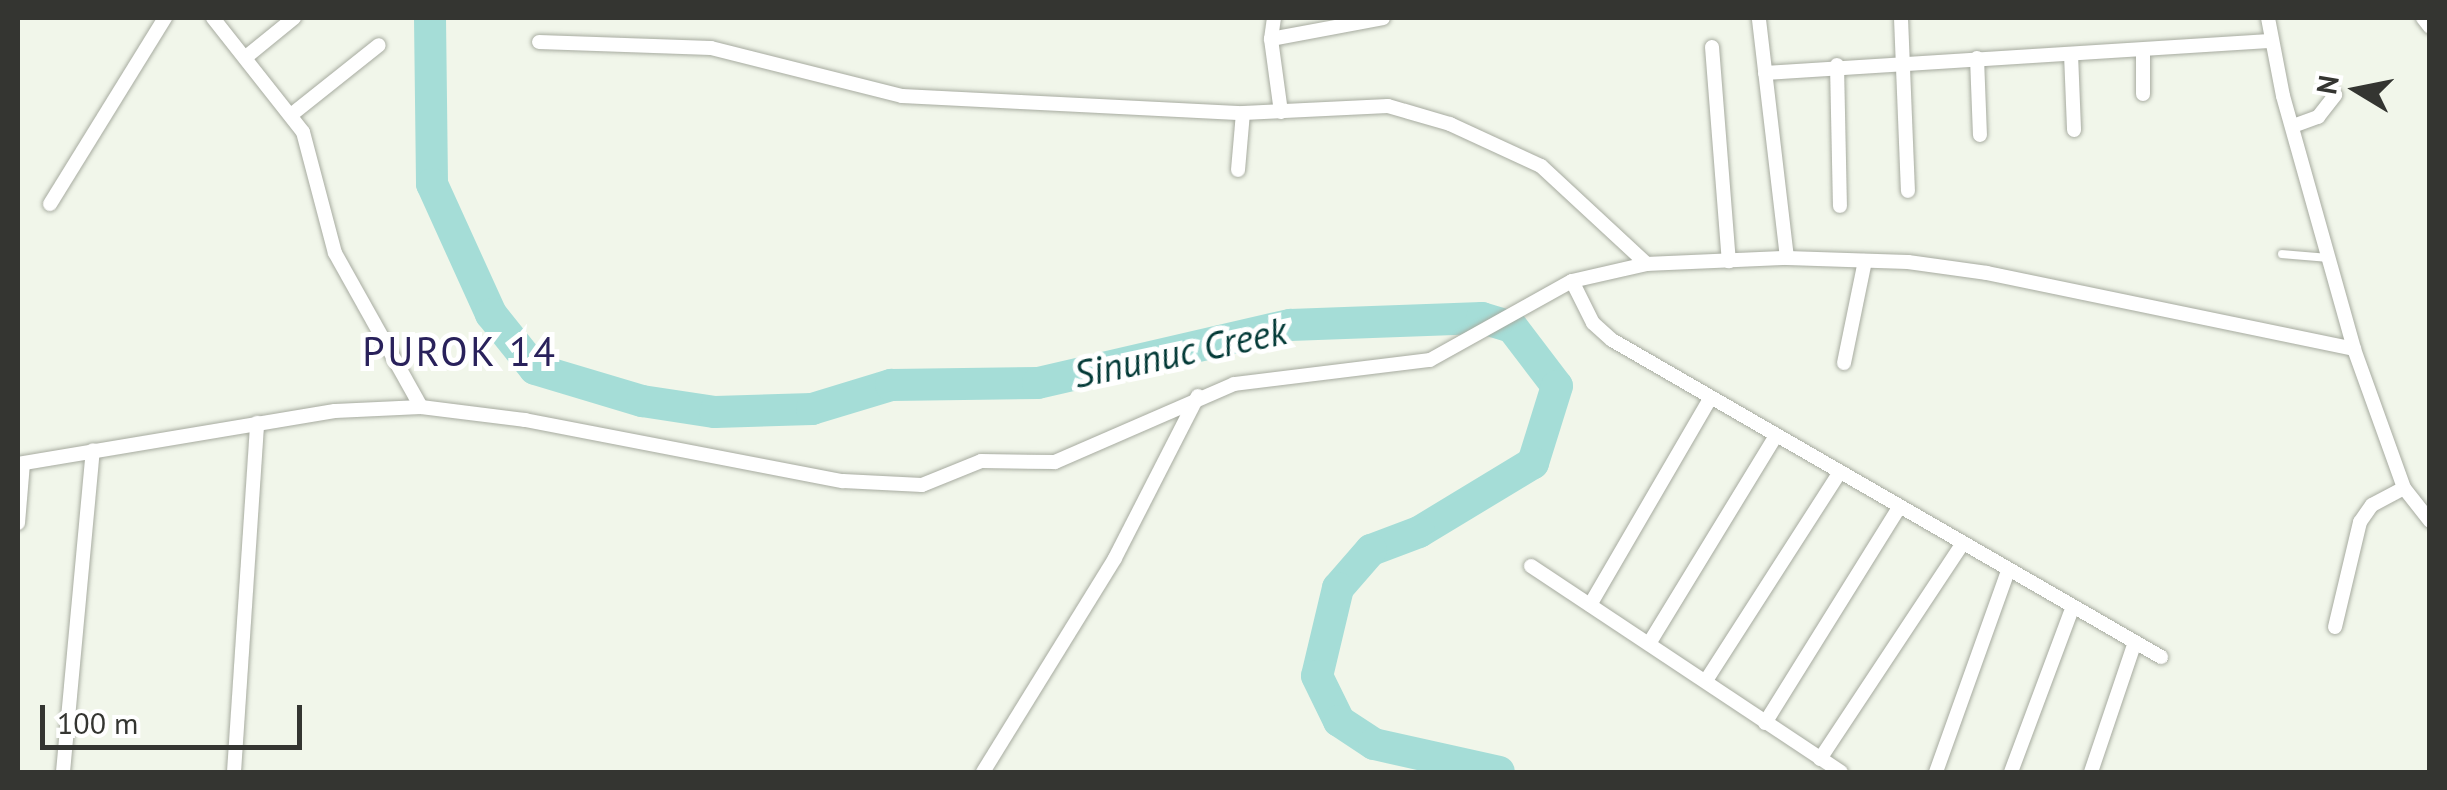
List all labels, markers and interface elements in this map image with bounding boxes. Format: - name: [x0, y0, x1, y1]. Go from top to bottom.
- north arrow: [2307, 40, 2407, 140]
- text: N: [2307, 72, 2347, 97]
- water label: Sinunuc Creek: [1069, 307, 1291, 397]
- district label: PUROK 14: [362, 327, 558, 375]
- scale bar: [45, 685, 308, 747]
- text: 100 m: [57, 703, 138, 742]

